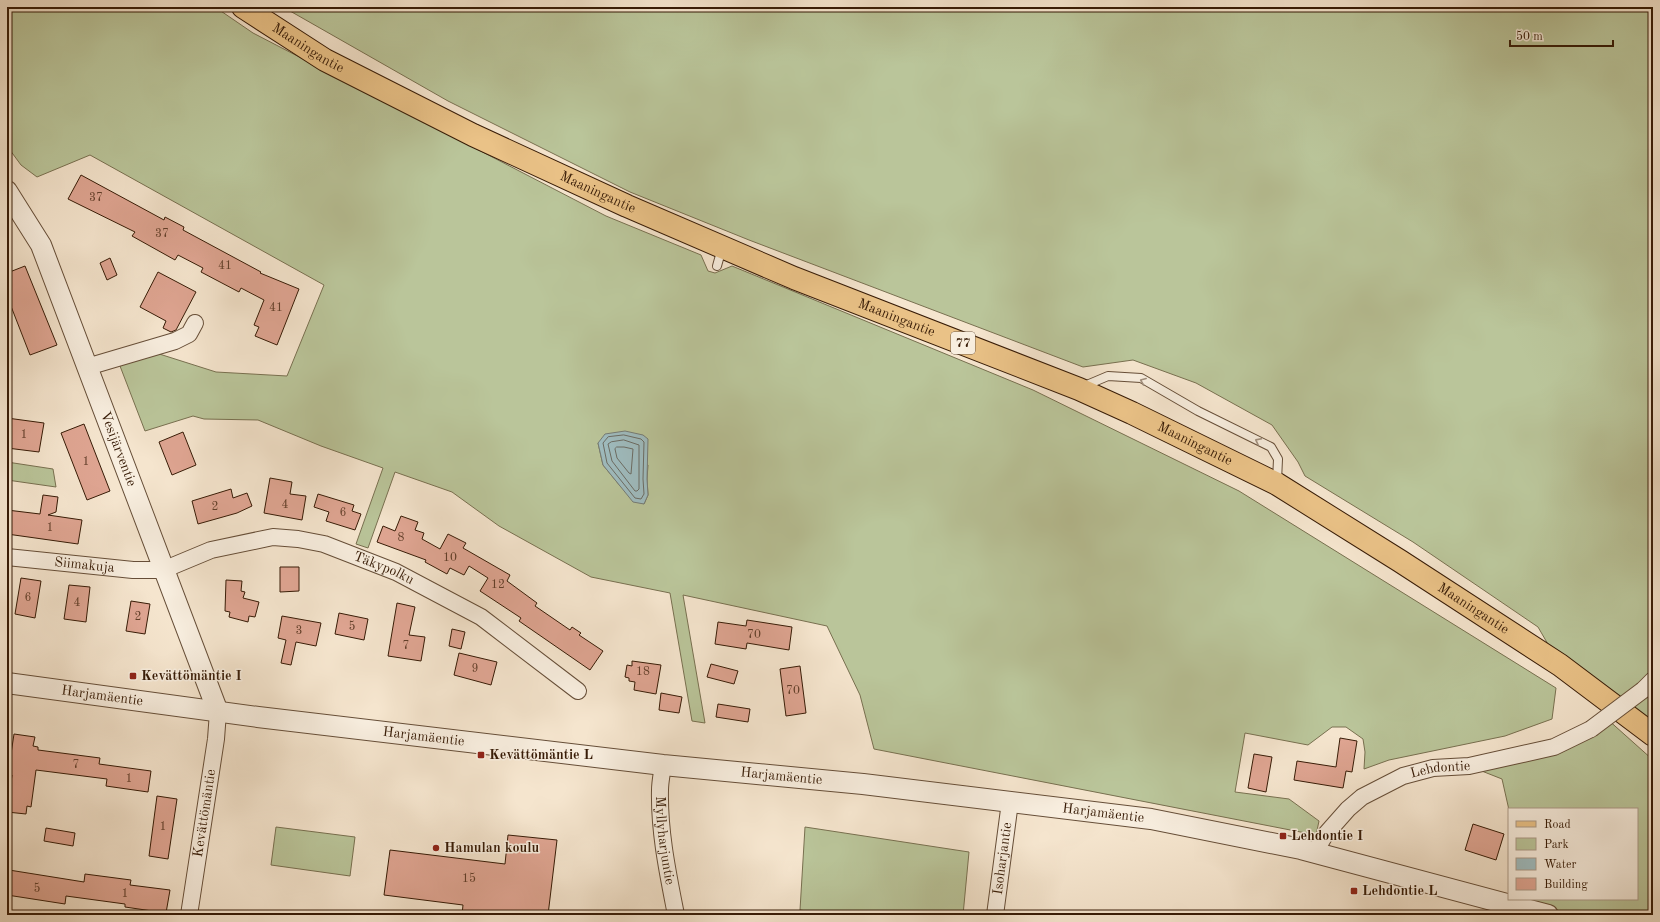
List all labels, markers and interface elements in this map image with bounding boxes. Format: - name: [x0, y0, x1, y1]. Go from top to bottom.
- street label: Maaningantie: [270, 21, 346, 75]
- scale bar: [1510, 22, 1613, 48]
- text: 50 m: [1516, 30, 1543, 43]
- street label: Maaningantie: [558, 169, 638, 216]
- house number: 37: [89, 192, 103, 204]
- house number: 37: [155, 228, 169, 240]
- house number: 41: [218, 260, 232, 272]
- street label: Maaningantie: [856, 297, 937, 339]
- house number: 41: [269, 302, 283, 314]
- road number: 77: [951, 332, 975, 354]
- one-way arrow: [1140, 377, 1147, 385]
- street label: Vesijärventie: [98, 410, 139, 488]
- street label: Maaningantie: [1155, 420, 1235, 468]
- house number: 1: [21, 429, 27, 441]
- one-way arrow: [1255, 438, 1263, 446]
- house number: 1: [83, 456, 89, 468]
- house number: 4: [282, 499, 289, 511]
- house number: 2: [212, 501, 218, 513]
- house number: 6: [340, 507, 347, 519]
- house number: 1: [47, 522, 53, 534]
- house number: 8: [398, 532, 405, 544]
- street label: Täkypolku: [352, 549, 417, 587]
- house number: 10: [443, 552, 457, 564]
- street label: Siimakuja: [54, 555, 115, 575]
- house number: 12: [491, 579, 505, 591]
- street label: Maaningantie: [1435, 581, 1511, 637]
- house number: 6: [25, 592, 32, 604]
- house number: 4: [74, 597, 81, 609]
- house number: 2: [135, 611, 141, 623]
- house number: 5: [349, 620, 356, 633]
- house number: 3: [296, 625, 302, 637]
- house number: 70: [747, 629, 761, 641]
- house number: 7: [403, 640, 409, 652]
- house number: 9: [472, 663, 478, 675]
- house number: 18: [636, 666, 650, 678]
- place label: Kevättömäntie I: [141, 669, 242, 683]
- marker: Kevättömäntie I: [128, 671, 138, 681]
- street label: Harjamäentie: [60, 683, 144, 708]
- house number: 70: [786, 685, 800, 697]
- street label: Harjamäentie: [382, 725, 465, 748]
- place label: Kevättömäntie L: [489, 748, 593, 762]
- marker: Kevättömäntie L: [476, 750, 486, 760]
- house number: 7: [73, 759, 79, 771]
- street label: Lehdontie: [1409, 759, 1471, 781]
- street label: Harjamäentie: [740, 765, 823, 787]
- street label: Kevättömäntie: [191, 768, 218, 858]
- house number: 1: [126, 773, 132, 785]
- street label: Myllyharjuntie: [653, 796, 677, 886]
- street label: Harjamäentie: [1061, 801, 1145, 825]
- legend: [1508, 808, 1638, 900]
- text: Road: [1544, 819, 1571, 831]
- house number: 1: [160, 821, 166, 833]
- street label: Isoharjantie: [991, 821, 1014, 896]
- place label: Lehdontie I: [1291, 829, 1363, 843]
- marker: Lehdontie I: [1278, 831, 1288, 841]
- text: Park: [1544, 839, 1569, 851]
- place label: Hamulan koulu: [444, 841, 540, 855]
- marker: Hamulan koulu: [431, 843, 441, 853]
- text: Water: [1544, 859, 1577, 871]
- house number: 15: [462, 872, 476, 885]
- text: Building: [1544, 879, 1588, 891]
- house number: 5: [34, 882, 41, 895]
- place label: Lehdontie L: [1362, 884, 1437, 898]
- marker: Lehdontie L: [1349, 886, 1359, 896]
- house number: 1: [122, 888, 128, 900]

